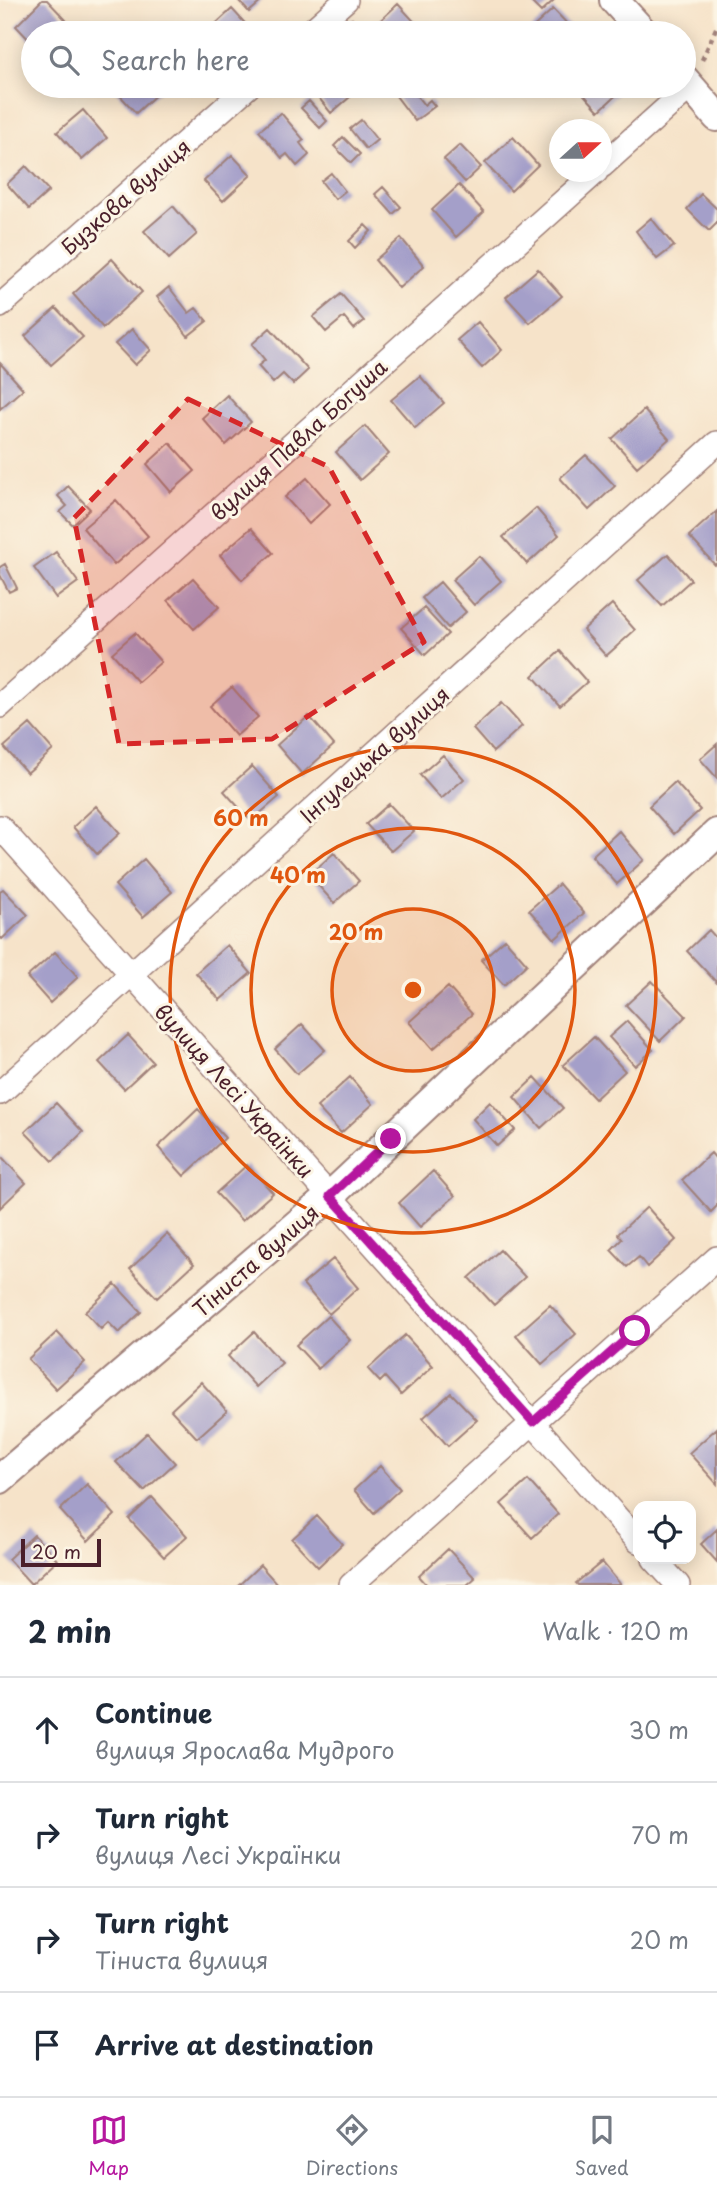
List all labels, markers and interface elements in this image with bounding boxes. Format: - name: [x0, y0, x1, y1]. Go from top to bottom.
- search box: [21, 21, 696, 98]
- text: Search here: [101, 40, 250, 79]
- icon: search: [45, 41, 83, 79]
- north arrow: [549, 119, 612, 182]
- street label: Бузкова вулиця: [53, 131, 197, 261]
- street label: вулиця Павла Богуша: [202, 351, 394, 527]
- street label: Інгулецька вулиця: [292, 678, 456, 830]
- text: 60 m: [213, 801, 269, 833]
- text: 40 m: [270, 858, 326, 890]
- text: 20 m: [329, 915, 383, 947]
- centre of rings: [401, 978, 425, 1002]
- street label: вулиця Лесі Українки: [148, 996, 322, 1184]
- route end: [375, 1123, 406, 1154]
- street label: Тіниста вулиця: [185, 1196, 325, 1324]
- route start: [619, 1315, 650, 1346]
- map controls: [633, 1501, 696, 1564]
- button: locate: [633, 1501, 696, 1564]
- scale bar: [21, 1536, 102, 1568]
- text: 20 m: [32, 1537, 81, 1565]
- text: 2 min: [28, 1608, 112, 1653]
- text: Walk · 120 m: [542, 1613, 689, 1648]
- text: Continue: [95, 1693, 212, 1732]
- icon: ahead: [28, 1711, 66, 1749]
- text: 30 m: [628, 1712, 689, 1747]
- text: вулиця Ярослава Мудрого: [95, 1732, 395, 1767]
- text: Turn right: [95, 1798, 229, 1837]
- icon: right: [28, 1816, 66, 1854]
- text: 70 m: [631, 1817, 689, 1852]
- text: вулиця Лесі Українки: [95, 1837, 341, 1872]
- text: Turn right: [95, 1903, 229, 1942]
- icon: right: [28, 1921, 66, 1959]
- text: 20 m: [630, 1922, 689, 1957]
- text: Тіниста вулиця: [95, 1942, 269, 1977]
- text: Arrive at destination: [95, 2025, 374, 2064]
- icon: arrive: [28, 2026, 66, 2064]
- tab: Map: [88, 2111, 129, 2181]
- tab: Directions: [306, 2111, 398, 2181]
- tab: Saved: [575, 2111, 629, 2181]

